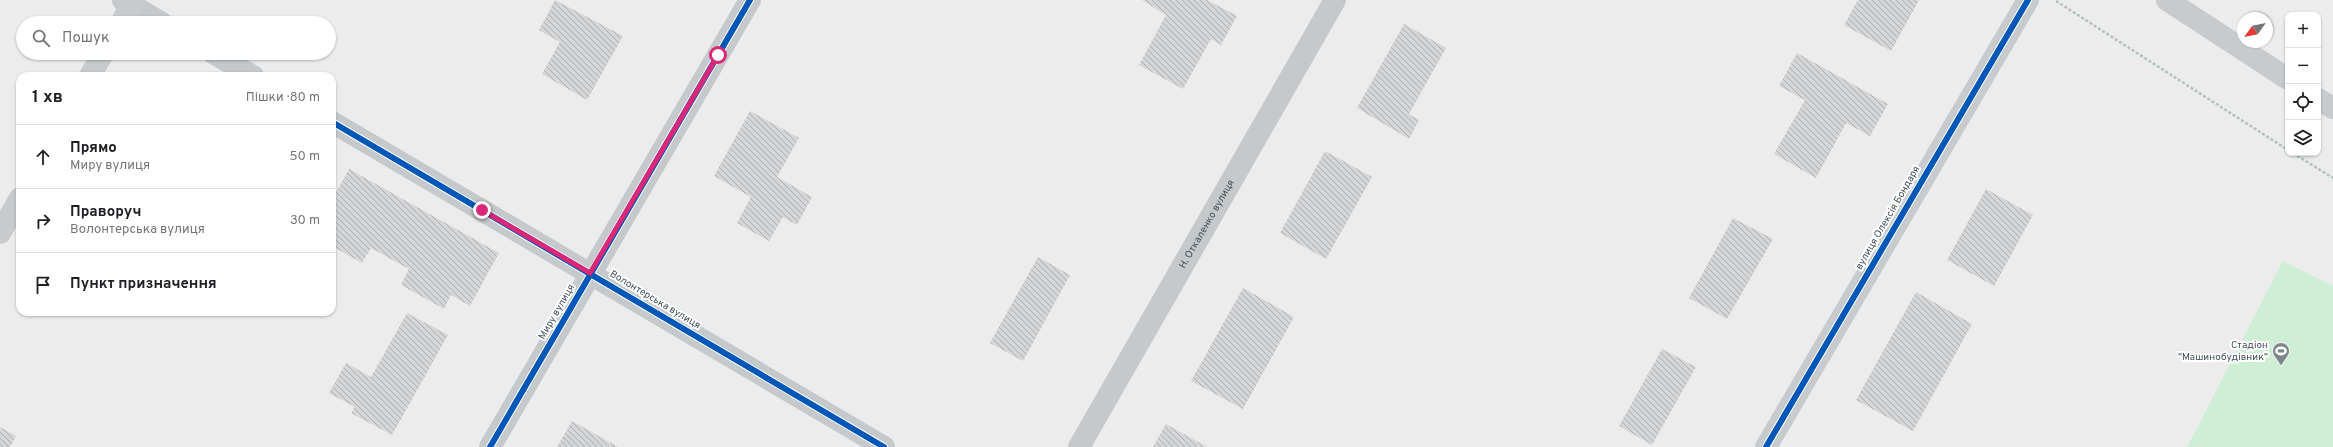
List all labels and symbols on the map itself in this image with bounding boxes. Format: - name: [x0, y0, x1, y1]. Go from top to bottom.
- north arrow: [2237, 12, 2273, 48]
- route start: [709, 46, 727, 64]
- street label: вулиця Олексія Бондаря: [1853, 164, 1923, 272]
- street label: Н. Откаленко вулиця: [1176, 177, 1237, 271]
- route end: [473, 201, 491, 219]
- street label: Волонтерська вулиця: [607, 268, 703, 332]
- street label: Миру вулиця: [536, 282, 578, 342]
- place label: Стадіон "Машинобудівник": [2178, 339, 2268, 364]
- sports icon: Стадіон "Машинобудівник": [2271, 341, 2291, 366]

